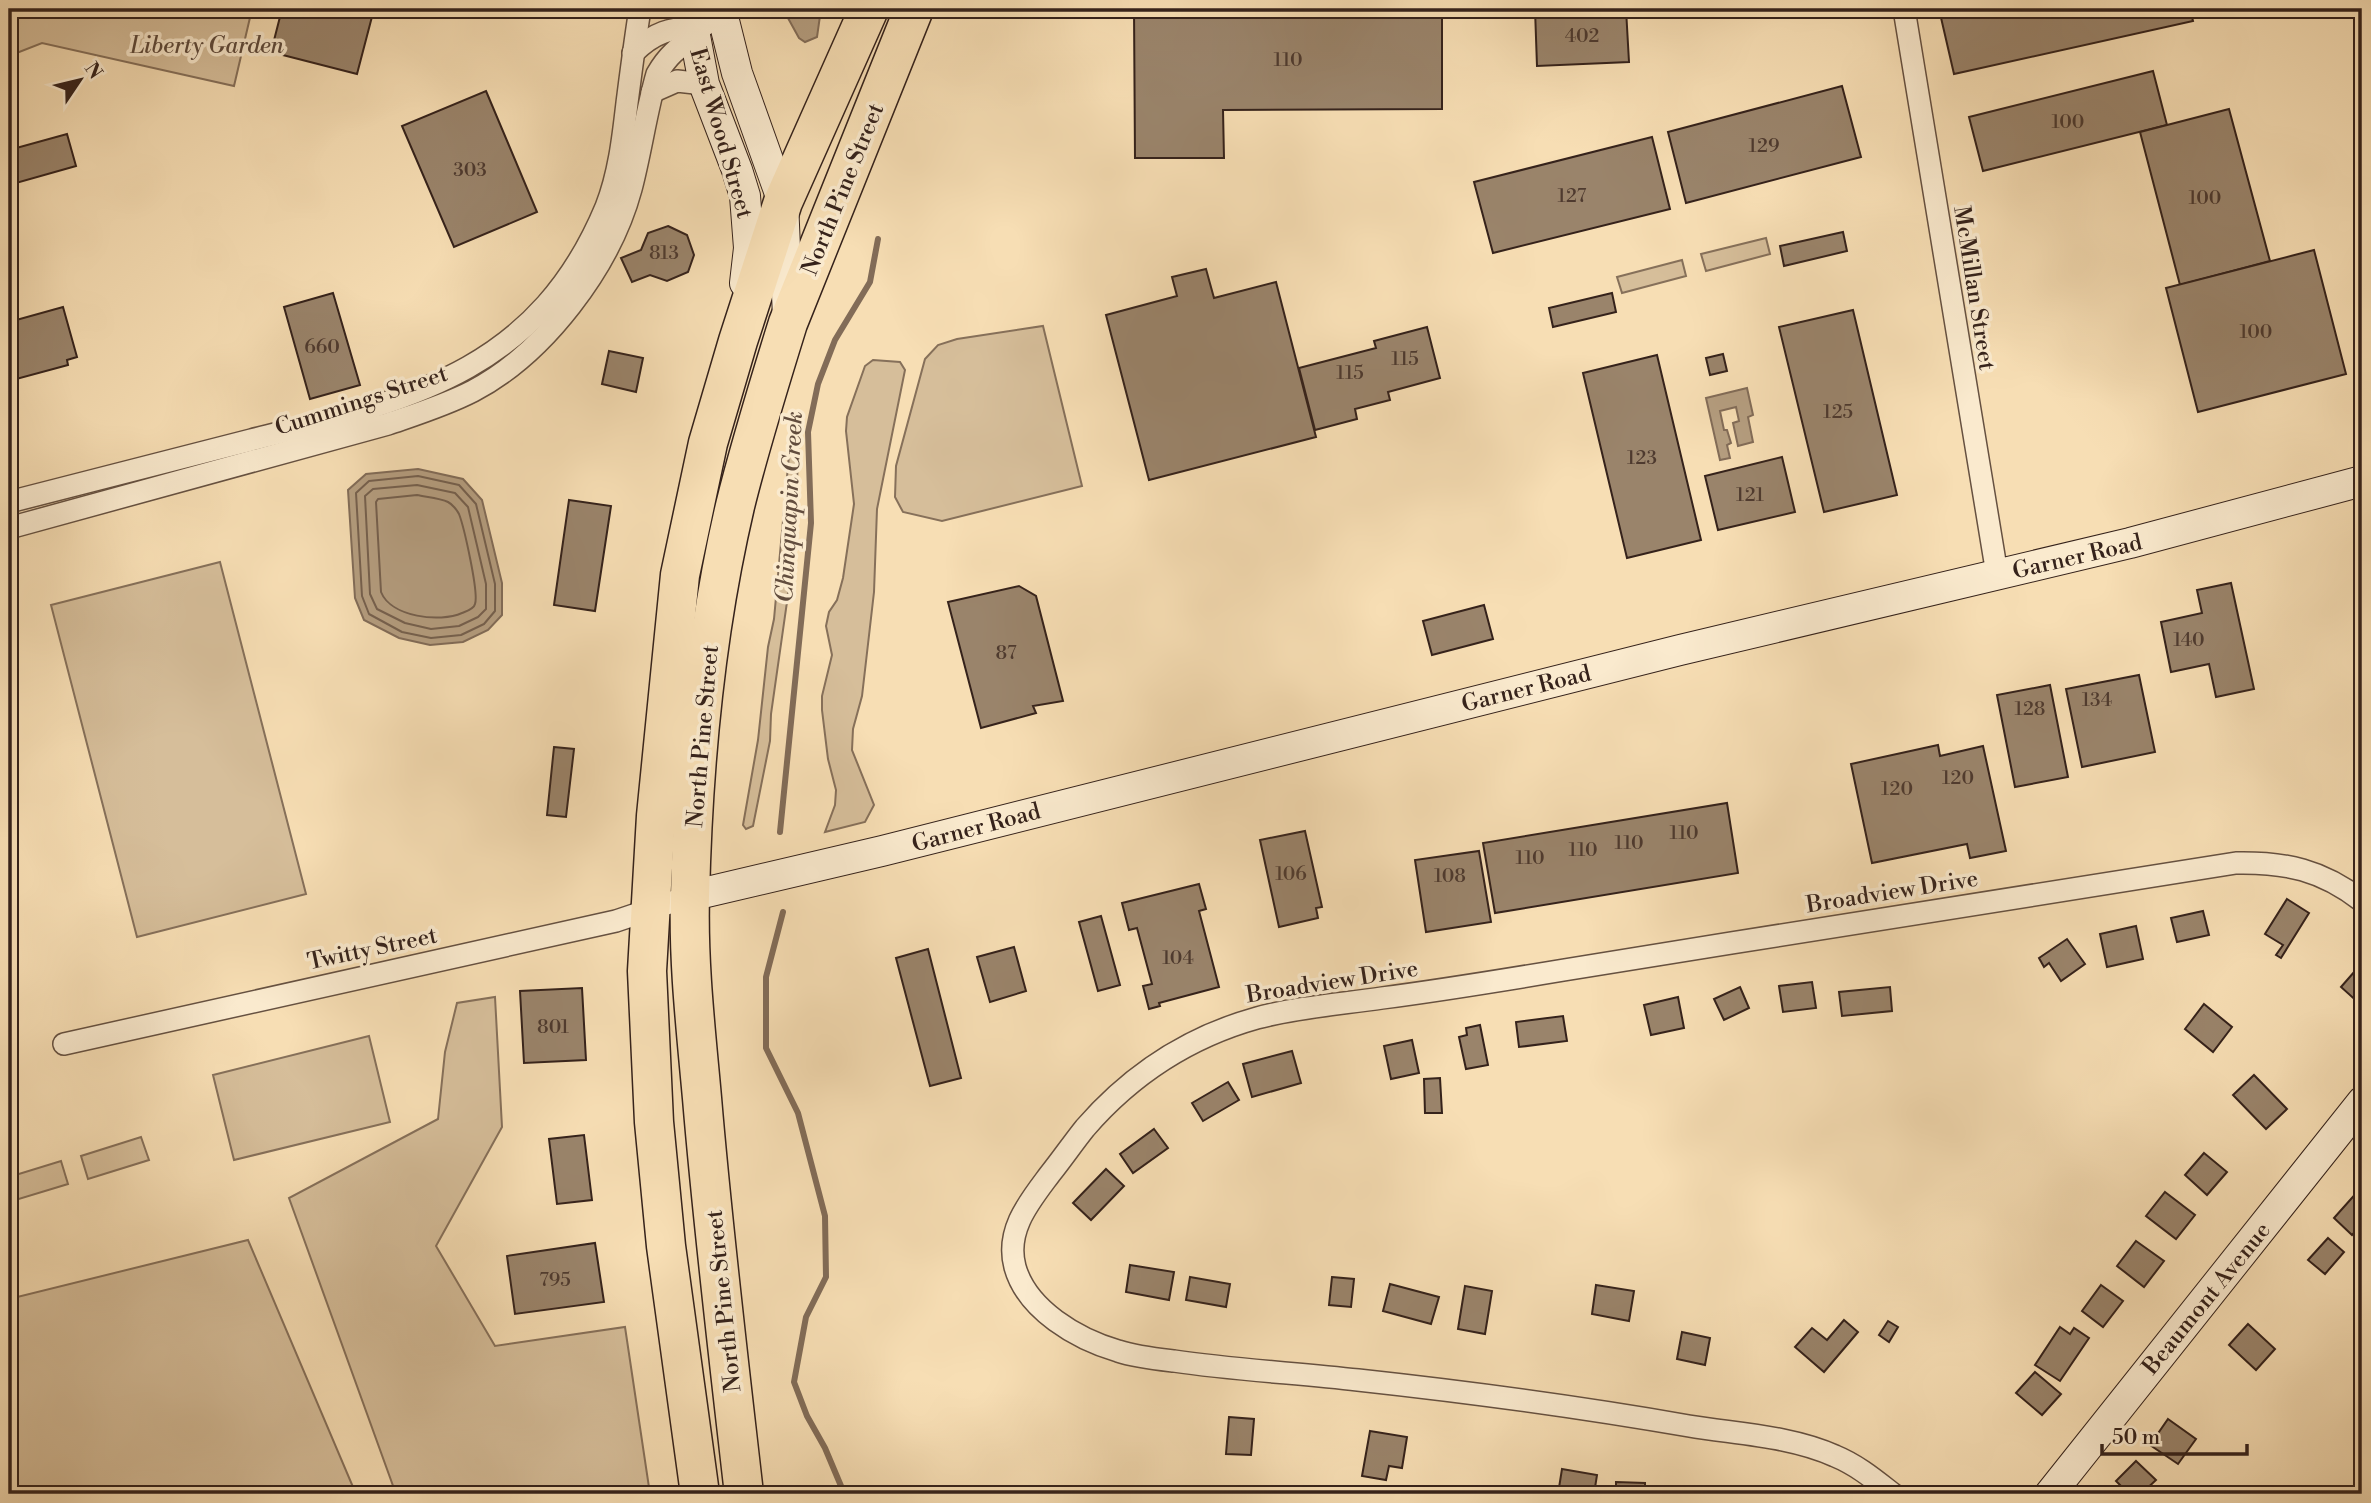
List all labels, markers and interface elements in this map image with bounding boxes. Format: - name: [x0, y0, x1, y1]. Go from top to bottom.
- house number: 402: [1565, 24, 1599, 48]
- park label: Liberty Garden: [129, 32, 285, 60]
- street label: East Wood Street: [683, 45, 759, 222]
- north arrow: [46, 46, 116, 116]
- house number: 110: [1274, 48, 1302, 72]
- text: N: [79, 58, 107, 84]
- street label: North Pine Street: [796, 99, 890, 279]
- house number: 100: [2052, 110, 2084, 134]
- house number: 129: [1749, 134, 1779, 158]
- house number: 303: [453, 158, 487, 182]
- house number: 127: [1558, 184, 1587, 208]
- house number: 100: [2189, 186, 2221, 210]
- street label: McMillan Street: [1947, 204, 2001, 372]
- house number: 813: [649, 241, 679, 265]
- house number: 100: [2240, 320, 2272, 344]
- house number: 660: [304, 335, 340, 359]
- house number: 115: [1391, 347, 1419, 371]
- street label: Cummings Street: [272, 360, 451, 442]
- house number: 115: [1336, 361, 1364, 385]
- house number: 125: [1823, 400, 1853, 424]
- water label: Chinquapin Creek: [770, 411, 810, 603]
- house number: 123: [1627, 446, 1657, 470]
- house number: 121: [1736, 483, 1764, 507]
- street label: Garner Road: [2010, 528, 2145, 585]
- house number: 140: [2173, 628, 2205, 652]
- house number: 87: [996, 641, 1017, 665]
- street label: North Pine Street: [681, 644, 725, 828]
- street label: Garner Road: [1459, 659, 1594, 719]
- house number: 134: [2082, 688, 2112, 712]
- house number: 128: [2014, 697, 2046, 721]
- house number: 120: [1942, 766, 1974, 790]
- house number: 120: [1881, 777, 1913, 801]
- street label: Garner Road: [909, 797, 1044, 859]
- house number: 110: [1670, 821, 1698, 845]
- house number: 110: [1615, 831, 1643, 855]
- house number: 110: [1569, 838, 1597, 862]
- house number: 110: [1516, 846, 1544, 870]
- house number: 106: [1275, 862, 1307, 886]
- house number: 108: [1434, 864, 1466, 888]
- street label: Broadview Drive: [1803, 865, 1980, 920]
- street label: Twitty Street: [305, 922, 440, 976]
- house number: 104: [1162, 946, 1194, 970]
- street label: Broadview Drive: [1243, 955, 1420, 1010]
- house number: 801: [537, 1015, 569, 1039]
- street label: North Pine Street: [701, 1208, 747, 1393]
- street label: Beaumont Avenue: [2136, 1217, 2277, 1381]
- house number: 795: [539, 1268, 571, 1292]
- scale bar: [2102, 1412, 2247, 1456]
- text: 50 m: [2112, 1425, 2160, 1451]

